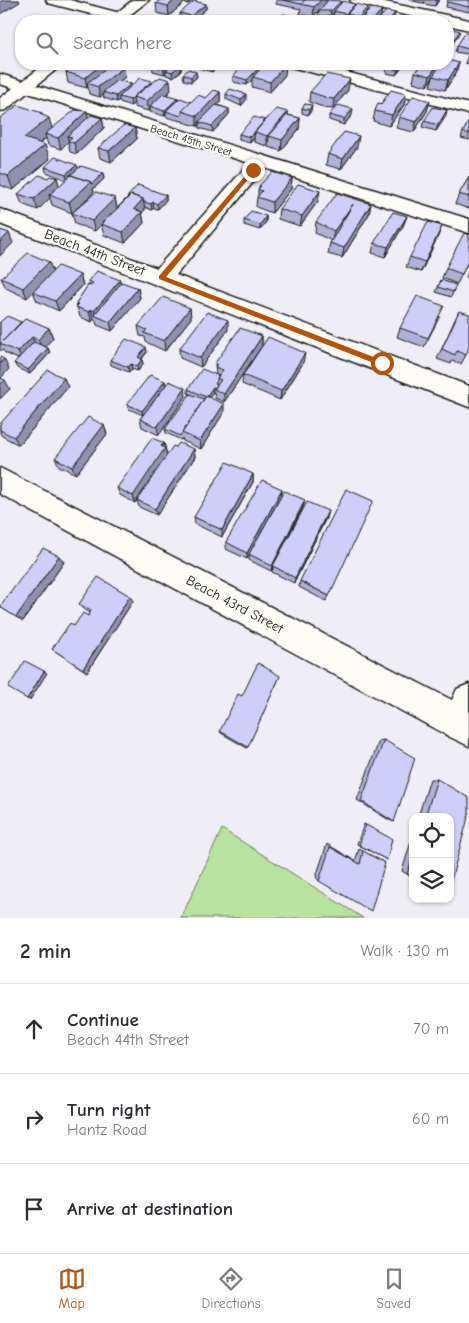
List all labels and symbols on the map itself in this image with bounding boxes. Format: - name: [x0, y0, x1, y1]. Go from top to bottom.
- street label: Beach 45th Street: [149, 122, 234, 159]
- route end: [242, 159, 265, 182]
- street label: Beach 44th Street: [42, 225, 149, 280]
- route start: [371, 352, 394, 375]
- street label: Beach 43rd Street: [183, 572, 287, 638]

